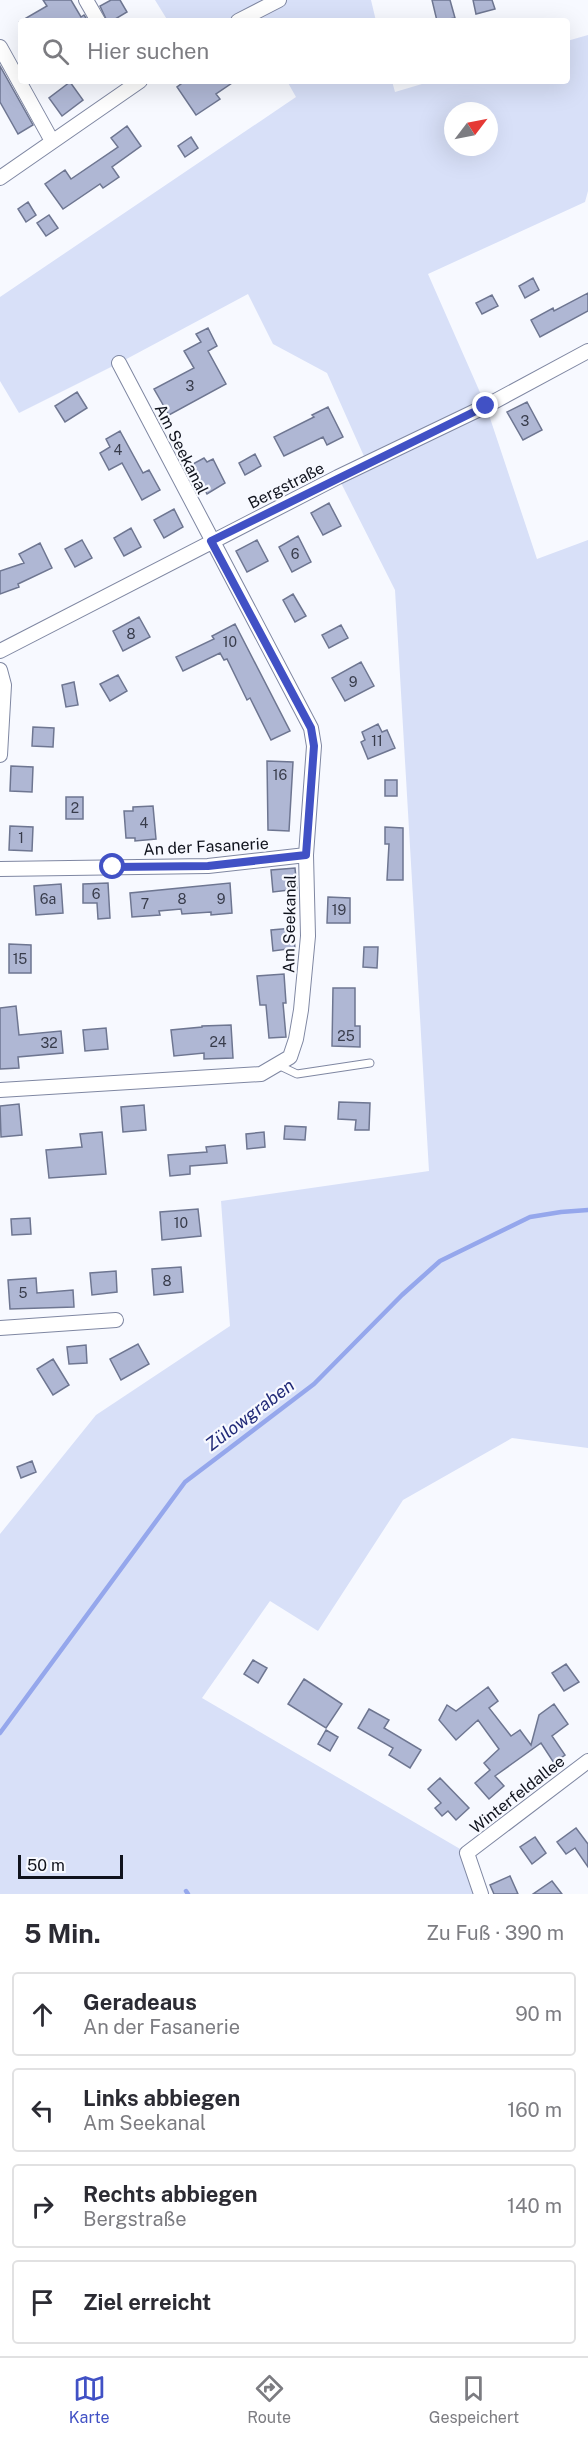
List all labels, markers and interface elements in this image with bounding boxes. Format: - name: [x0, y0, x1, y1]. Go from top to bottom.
- search box: [18, 18, 570, 84]
- icon: search: [39, 35, 72, 68]
- text: Hier suchen: [87, 38, 209, 64]
- north arrow: [444, 102, 498, 156]
- house number: 3: [186, 378, 195, 394]
- route end: [472, 392, 498, 418]
- street label: Am Seekanal: [151, 401, 212, 498]
- house number: 3: [521, 413, 530, 429]
- house number: 4: [114, 442, 123, 458]
- street label: Bergstraße: [245, 458, 328, 513]
- house number: 6: [291, 546, 300, 562]
- house number: 8: [126, 626, 136, 642]
- house number: 10: [223, 634, 237, 650]
- house number: 9: [349, 674, 358, 690]
- house number: 11: [371, 733, 383, 749]
- house number: 16: [273, 767, 287, 783]
- house number: 2: [71, 800, 79, 816]
- house number: 4: [140, 815, 149, 831]
- house number: 1: [18, 830, 24, 846]
- street label: An der Fasanerie: [143, 834, 269, 859]
- route start: [99, 853, 125, 879]
- street label: Am Seekanal: [279, 874, 300, 973]
- house number: 6: [92, 886, 101, 902]
- house number: 6a: [40, 891, 56, 907]
- house number: 8: [177, 891, 187, 907]
- house number: 9: [217, 891, 226, 907]
- house number: 7: [141, 896, 149, 912]
- house number: 19: [332, 902, 346, 918]
- house number: 15: [13, 951, 27, 967]
- house number: 25: [337, 1028, 355, 1044]
- house number: 24: [209, 1034, 227, 1050]
- house number: 32: [40, 1035, 58, 1051]
- house number: 10: [174, 1215, 188, 1231]
- house number: 8: [162, 1273, 172, 1289]
- house number: 5: [19, 1285, 28, 1301]
- water label: Zülowgraben: [201, 1374, 298, 1455]
- street label: Winterfeldallee: [466, 1752, 568, 1837]
- scale bar: [18, 1852, 123, 1880]
- text: 50 m: [27, 1856, 65, 1875]
- text: 5 Min.: [24, 1918, 101, 1949]
- text: Zu Fuß · 390 m: [426, 1921, 564, 1945]
- text: Geradeaus: [83, 1989, 197, 2015]
- icon: ahead: [26, 1998, 59, 2031]
- text: 90 m: [515, 2002, 562, 2026]
- text: An der Fasanerie: [83, 2015, 240, 2039]
- text: Links abbiegen: [83, 2085, 240, 2111]
- icon: left: [26, 2094, 59, 2127]
- text: 160 m: [507, 2098, 562, 2122]
- text: Am Seekanal: [83, 2111, 206, 2135]
- text: Rechts abbiegen: [83, 2181, 258, 2207]
- icon: right: [26, 2190, 59, 2223]
- text: 140 m: [507, 2194, 562, 2218]
- text: Bergstraße: [83, 2207, 187, 2231]
- icon: arrive: [26, 2286, 59, 2319]
- text: Ziel erreicht: [83, 2289, 211, 2315]
- tab: Karte: [69, 2372, 110, 2427]
- tab: Route: [247, 2372, 291, 2427]
- tab: Gespeichert: [429, 2372, 519, 2427]

